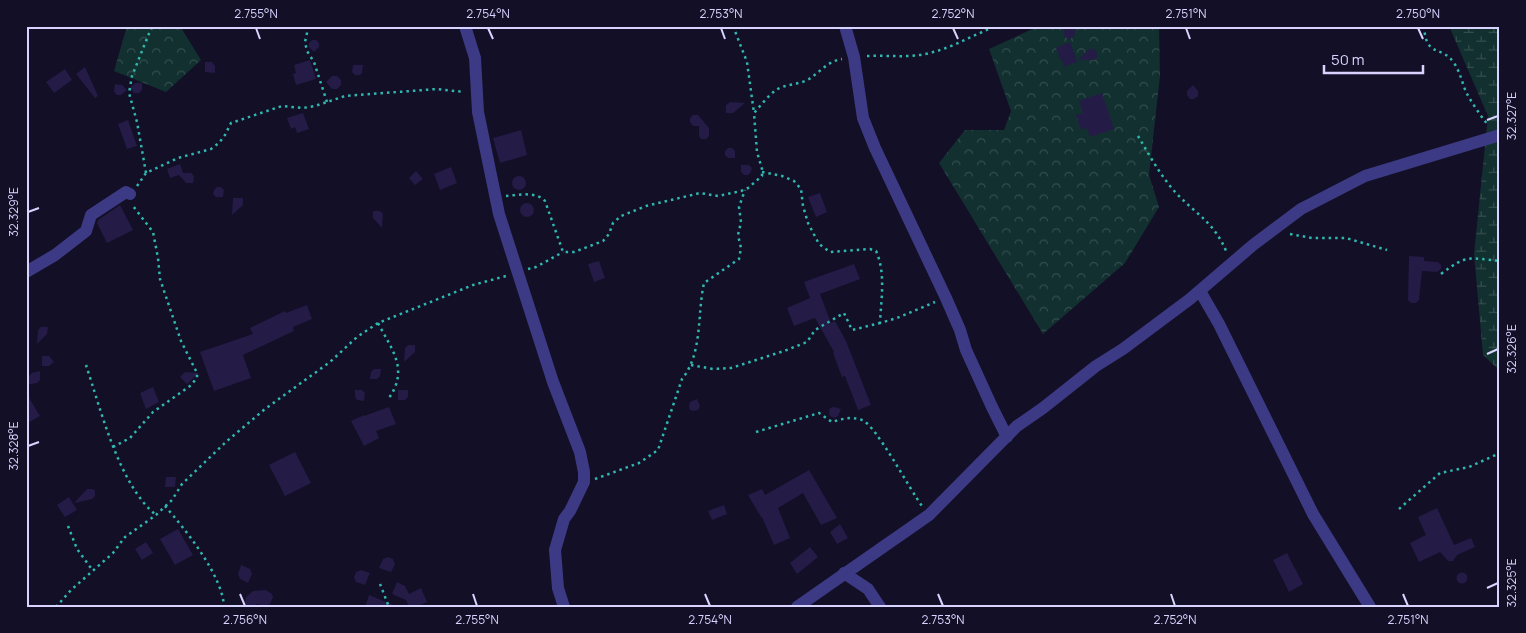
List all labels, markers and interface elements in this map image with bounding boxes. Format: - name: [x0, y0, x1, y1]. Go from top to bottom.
- text: 2.755°N: [234, 5, 278, 22]
- text: 2.754°N: [466, 5, 510, 22]
- text: 2.753°N: [699, 5, 743, 22]
- text: 2.752°N: [932, 5, 974, 22]
- text: 2.751°N: [1165, 5, 1207, 22]
- text: 2.750°N: [1396, 5, 1440, 22]
- scale bar: [1324, 42, 1422, 74]
- text: 50 m: [1331, 49, 1365, 70]
- text: 32.327°E: [1503, 92, 1520, 140]
- text: 32.329°E: [5, 187, 22, 237]
- text: 32.326°E: [1503, 324, 1520, 374]
- text: 32.328°E: [5, 421, 22, 471]
- text: 32.325°E: [1503, 558, 1520, 608]
- text: 2.756°N: [223, 611, 267, 628]
- text: 2.755°N: [455, 611, 499, 628]
- text: 2.754°N: [688, 611, 732, 628]
- text: 2.753°N: [921, 611, 965, 628]
- text: 2.752°N: [1154, 611, 1196, 628]
- text: 2.751°N: [1387, 611, 1429, 628]

